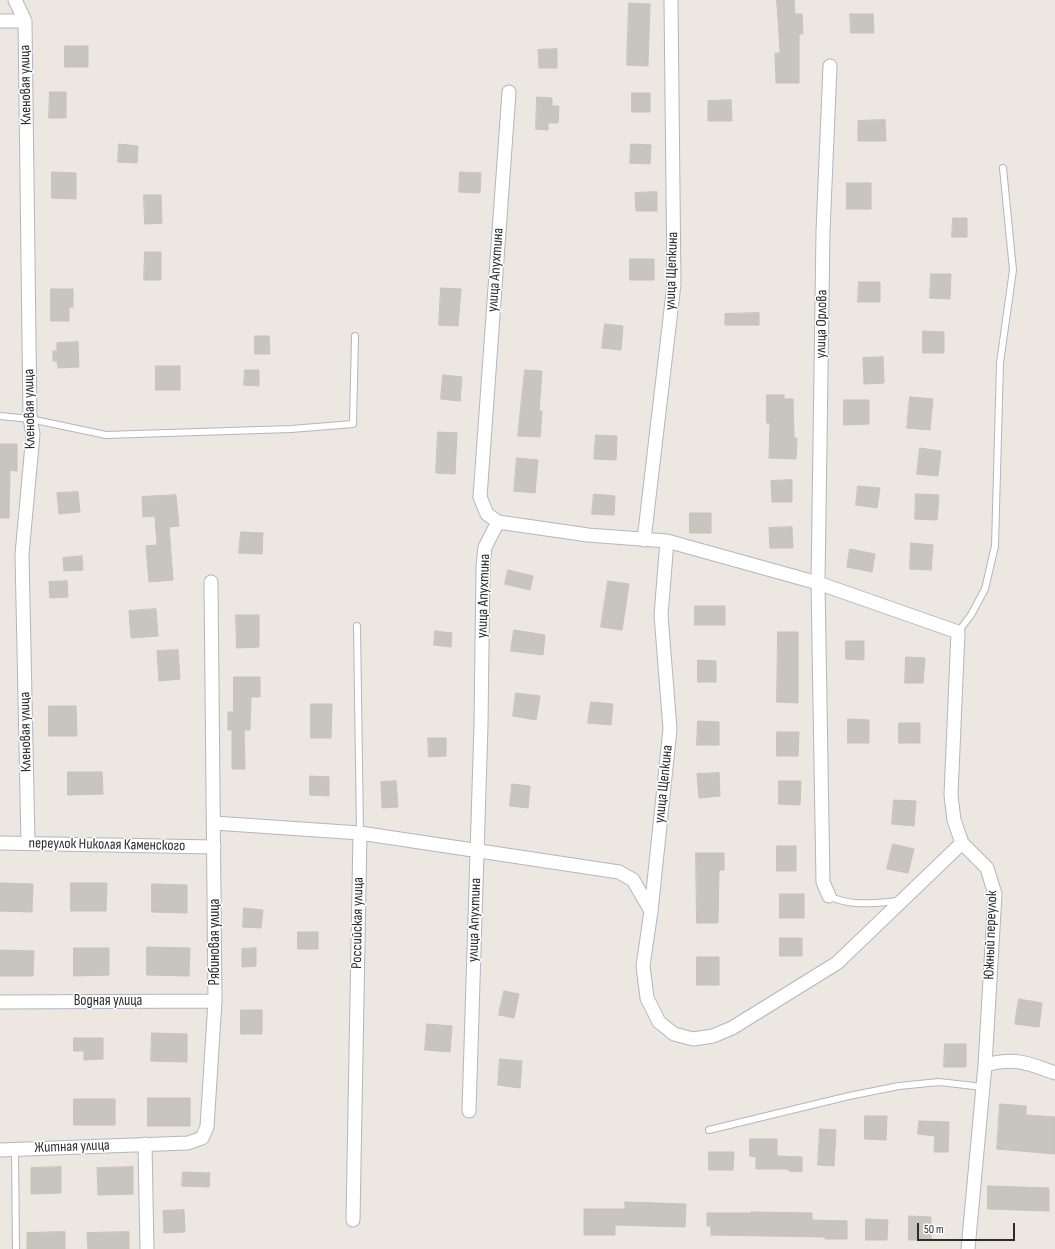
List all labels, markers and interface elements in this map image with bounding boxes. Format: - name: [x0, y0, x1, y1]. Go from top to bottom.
- street label: Кленовая улица: [16, 45, 36, 125]
- street label: улица Апухтина: [484, 227, 508, 313]
- street label: улица Щепкина: [662, 231, 682, 311]
- street label: улица Орлова: [812, 289, 832, 359]
- street label: Кленовая улица: [20, 369, 40, 449]
- street label: улица Апухтина: [474, 554, 494, 638]
- street label: Кленовая улица: [16, 692, 36, 772]
- street label: улица Щепкина: [651, 744, 677, 824]
- street label: переулок Николая Каменского: [28, 835, 186, 855]
- street label: Российская улица: [348, 877, 368, 969]
- street label: улица Апухтина: [465, 878, 485, 962]
- street label: Южный переулок: [980, 890, 1002, 980]
- street label: Рябиновая улица: [206, 899, 224, 985]
- street label: Водная улица: [74, 992, 142, 1010]
- street label: Житная улица: [34, 1137, 110, 1157]
- scale bar: [919, 1215, 1017, 1241]
- text: 50 m: [924, 1222, 944, 1237]

